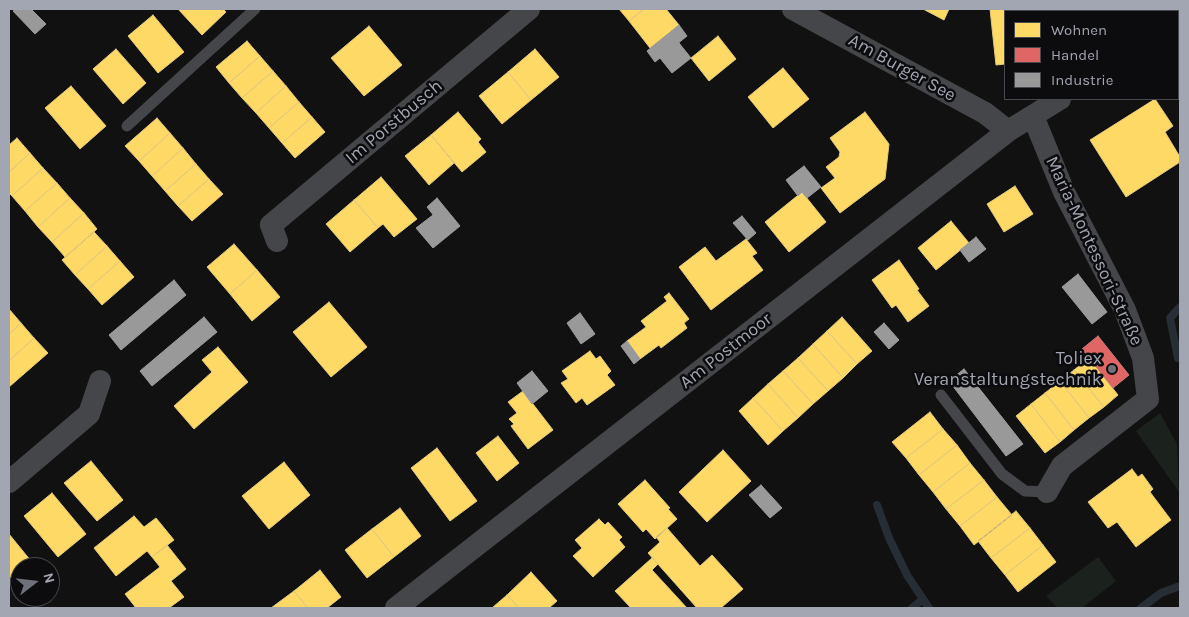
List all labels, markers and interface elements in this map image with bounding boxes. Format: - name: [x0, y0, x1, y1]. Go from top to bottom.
- legend: [1004, 10, 1179, 100]
- text: Wohnen: [1051, 21, 1107, 39]
- street label: Am Burger See: [845, 30, 959, 106]
- text: Handel: [1051, 46, 1099, 64]
- text: Industrie: [1051, 71, 1113, 89]
- street label: Im Porstbusch: [341, 75, 447, 169]
- street label: Maria-Montessori-Straße: [1041, 153, 1147, 349]
- street label: Am Postmoor: [676, 308, 776, 394]
- place label: Toliex Veranstaltungstechnik: [914, 348, 1102, 390]
- marker: Toliex Veranstaltungstechnik: [1106, 363, 1118, 375]
- north arrow: [10, 557, 60, 607]
- text: N: [39, 571, 58, 585]

